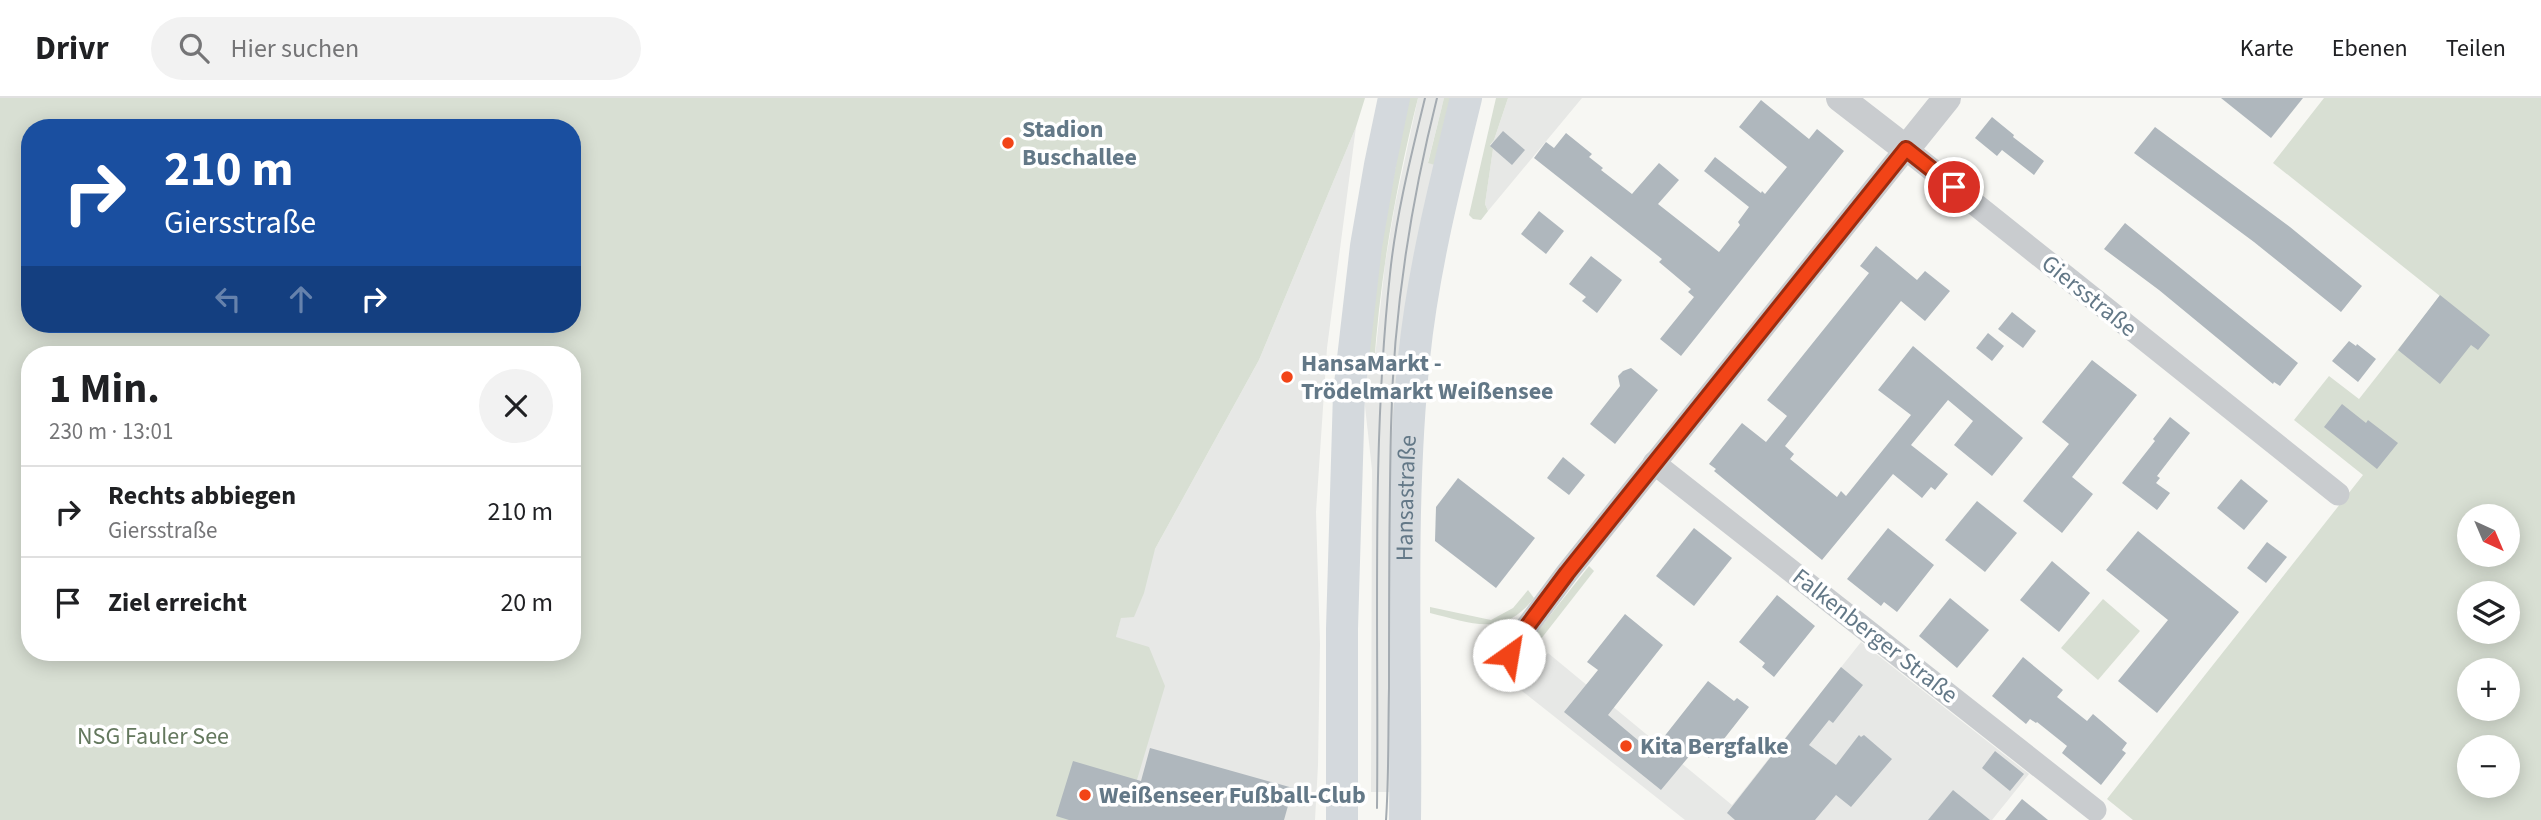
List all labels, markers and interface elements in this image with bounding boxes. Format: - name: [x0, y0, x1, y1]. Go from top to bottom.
- search box: [151, 17, 641, 80]
- text: Drivr: [35, 25, 109, 72]
- icon: search: [175, 29, 213, 67]
- text: Hier suchen: [231, 30, 359, 67]
- text: Karte: [2240, 31, 2294, 66]
- text: Ebenen: [2332, 31, 2408, 66]
- text: Teilen: [2446, 31, 2506, 66]
- place label: Stadion Buschallee: [1022, 112, 1137, 175]
- text: 210 m: [164, 135, 293, 205]
- marker: Stadion Buschallee: [1000, 135, 1016, 151]
- icon: right: [49, 147, 140, 238]
- pin: [1924, 157, 1984, 217]
- icon: arrive: [1935, 168, 1973, 206]
- text: Giersstraße: [164, 200, 316, 246]
- street label: Giersstraße: [2034, 246, 2144, 346]
- icon: left: [209, 280, 247, 318]
- icon: ahead: [282, 280, 320, 318]
- icon: right: [355, 280, 393, 318]
- place label: HansaMarkt - Trödelmarkt Weißensee: [1301, 346, 1554, 409]
- text: 1 Min.: [49, 359, 160, 419]
- button: close: [479, 369, 553, 443]
- marker: HansaMarkt - Trödelmarkt Weißensee: [1279, 369, 1295, 385]
- text: 230 m · 13:01: [49, 415, 173, 448]
- street label: Hansastraße: [1387, 434, 1425, 561]
- text: Rechts abbiegen: [108, 477, 296, 514]
- icon: right: [49, 493, 87, 531]
- text: 210 m: [487, 493, 553, 530]
- north arrow: [2457, 504, 2520, 567]
- map controls: [2457, 504, 2520, 798]
- text: Giersstraße: [108, 514, 217, 547]
- street label: Falkenberger Straße: [1785, 560, 1965, 712]
- button: layers: [2457, 581, 2520, 644]
- icon: arrive: [49, 584, 87, 622]
- text: Ziel erreicht: [108, 584, 247, 621]
- text: 20 m: [500, 584, 553, 621]
- position arrow: [1472, 618, 1546, 692]
- button: +: [2457, 658, 2520, 721]
- park label: NSG Fauler See: [77, 719, 229, 754]
- place label: Kita Bergfalke: [1640, 729, 1789, 764]
- button: −: [2457, 735, 2520, 798]
- marker: Kita Bergfalke: [1618, 738, 1634, 754]
- place label: Weißenseer Fußball-Club: [1099, 778, 1366, 813]
- marker: Weißenseer Fußball-Club: [1077, 787, 1093, 803]

